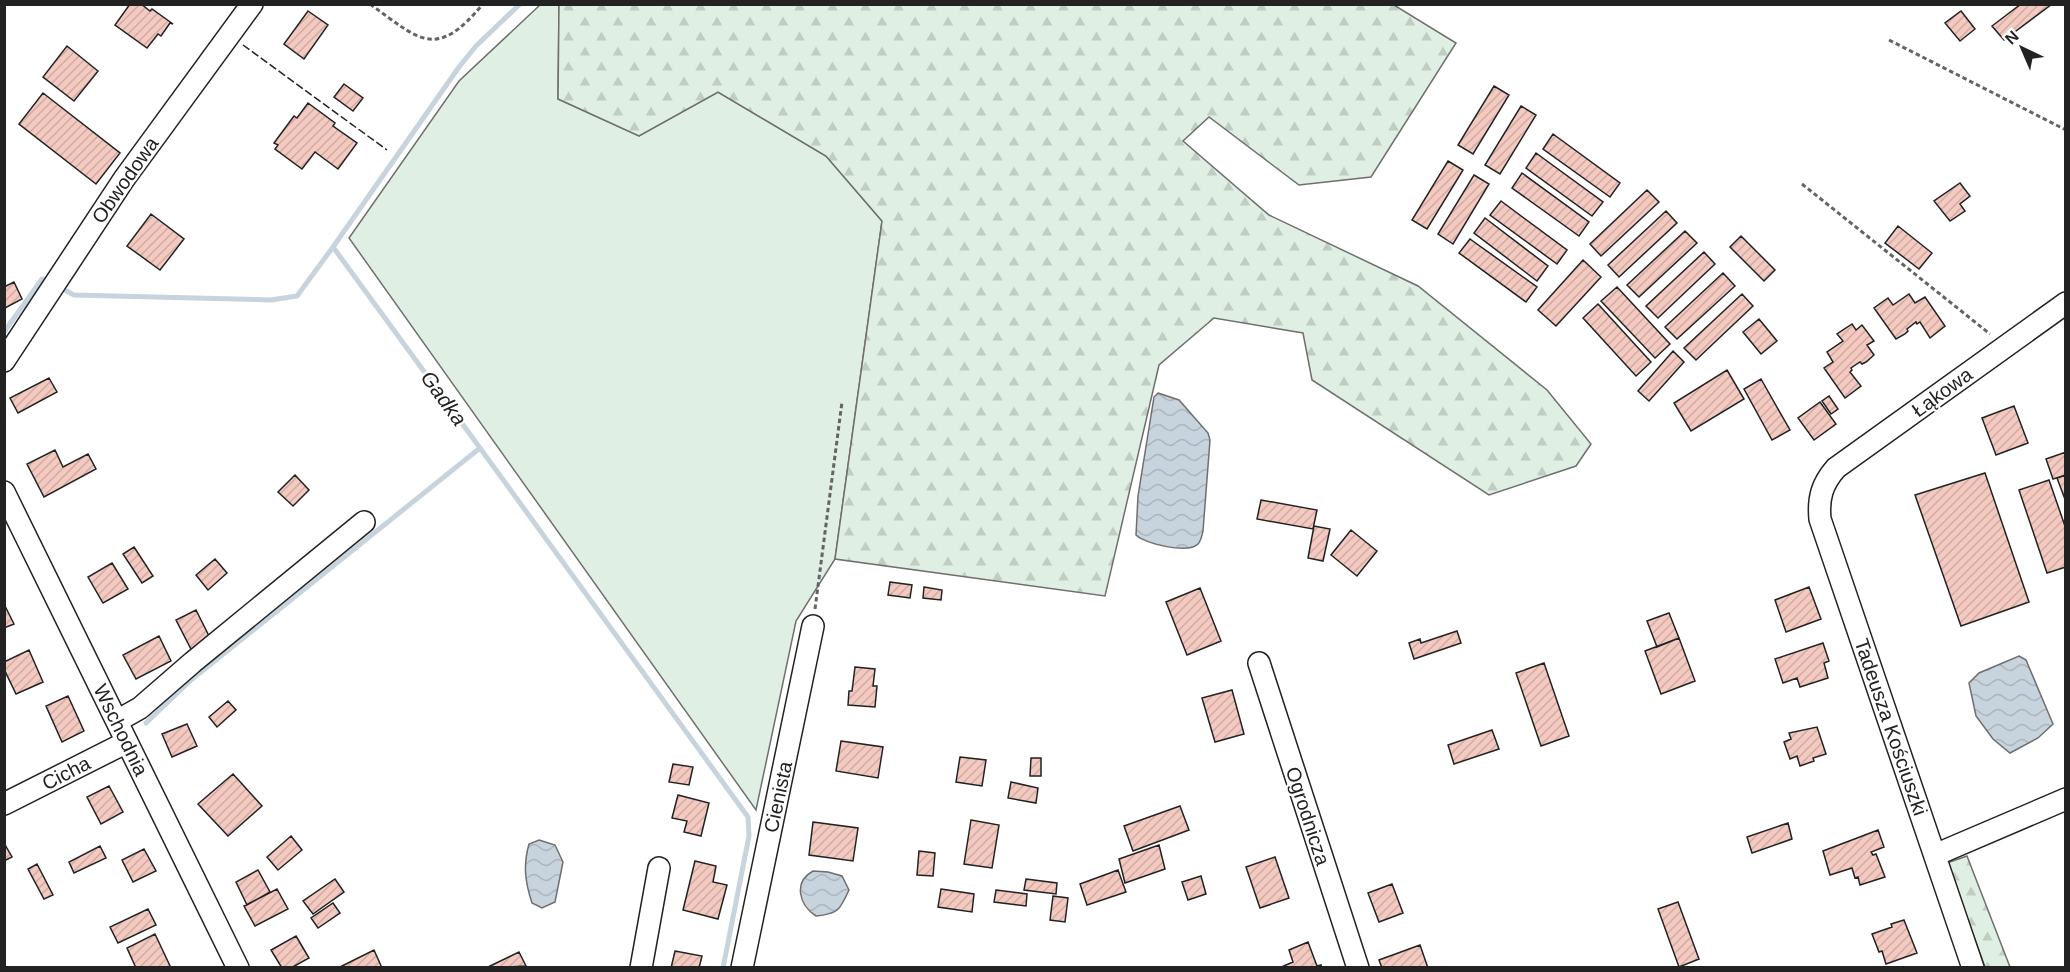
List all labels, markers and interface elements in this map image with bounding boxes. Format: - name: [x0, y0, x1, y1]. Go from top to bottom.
- north arrow: [1992, 18, 2052, 78]
- text: N: [2002, 27, 2022, 48]
- street label: Obwodowa: [87, 132, 163, 227]
- street label: Łąkowa: [1908, 362, 1977, 421]
- water label: Gadka: [417, 366, 471, 430]
- street label: Tadeusza Kościuszki: [1850, 636, 1932, 818]
- street label: Wschodnia: [89, 681, 153, 780]
- street label: Cicha: [38, 751, 95, 794]
- street label: Cienista: [760, 759, 796, 835]
- street label: Ogrodnicza: [1282, 764, 1335, 869]

